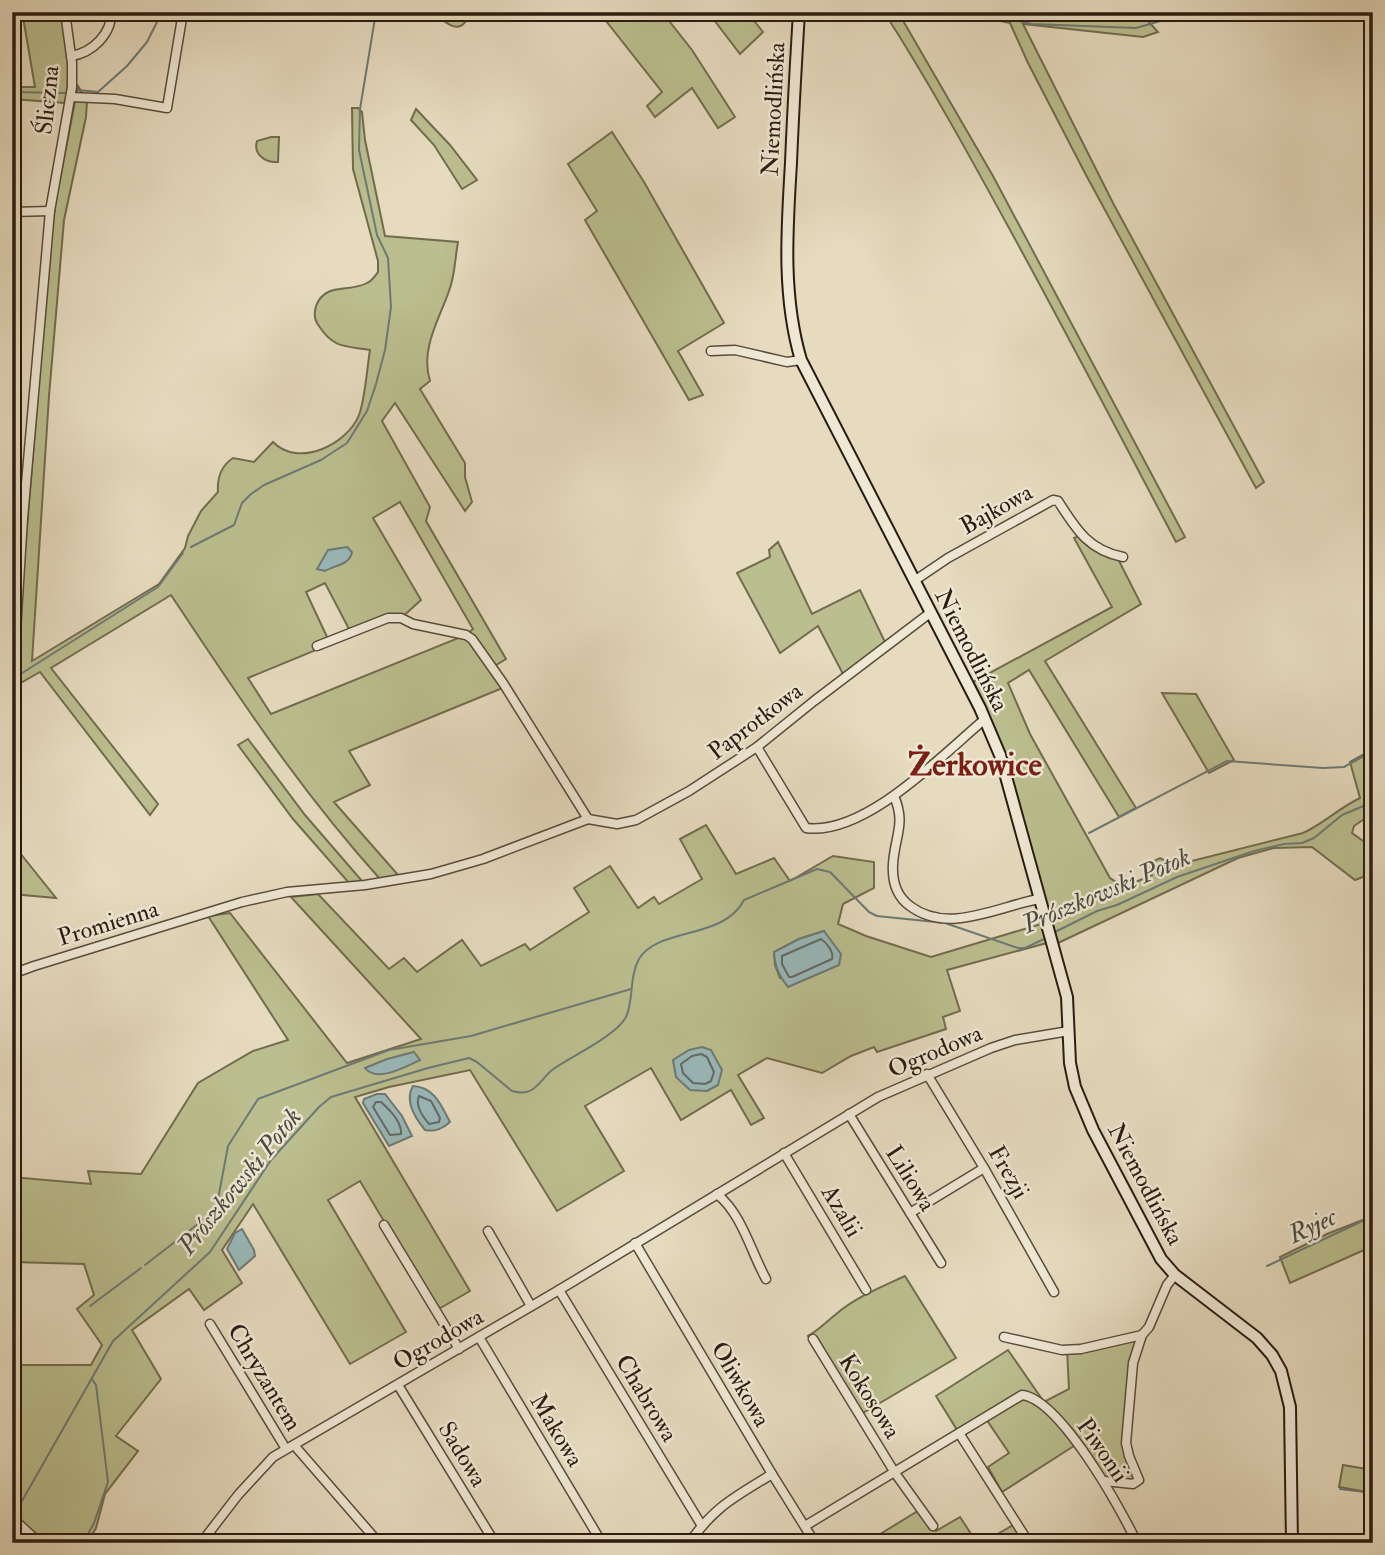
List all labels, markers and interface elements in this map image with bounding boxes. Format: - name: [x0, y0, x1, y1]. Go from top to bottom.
- street label: Niemodlińska: [755, 40, 793, 177]
- street label: Śliczna: [27, 63, 67, 136]
- street label: Bajkowa: [955, 476, 1039, 542]
- street label: Niemodlińska: [927, 584, 1016, 718]
- street label: Paprotkowa: [702, 675, 810, 767]
- district label: Żerkowice: [908, 744, 1042, 785]
- water label: Prószkowski Potok: [1016, 841, 1195, 941]
- street label: Promienna: [54, 893, 163, 953]
- street label: Ogrodowa: [883, 1017, 988, 1085]
- water label: Prószkowski Potok: [170, 1102, 309, 1262]
- street label: Niemodlińska: [1100, 1118, 1191, 1252]
- street label: Liliowa: [878, 1139, 943, 1218]
- street label: Frezji: [981, 1140, 1036, 1205]
- street label: Azalii: [813, 1179, 869, 1243]
- water label: Ryjec: [1282, 1200, 1343, 1251]
- street label: Ogrodowa: [387, 1301, 490, 1378]
- street label: Chryzantem: [220, 1318, 309, 1437]
- street label: Oliwkowa: [704, 1336, 778, 1434]
- street label: Kokosowa: [831, 1348, 908, 1446]
- street label: Chabrowa: [608, 1349, 685, 1449]
- street label: Makowa: [523, 1388, 591, 1473]
- street label: Piwonii: [1069, 1412, 1136, 1488]
- street label: Sadowa: [431, 1416, 495, 1494]

